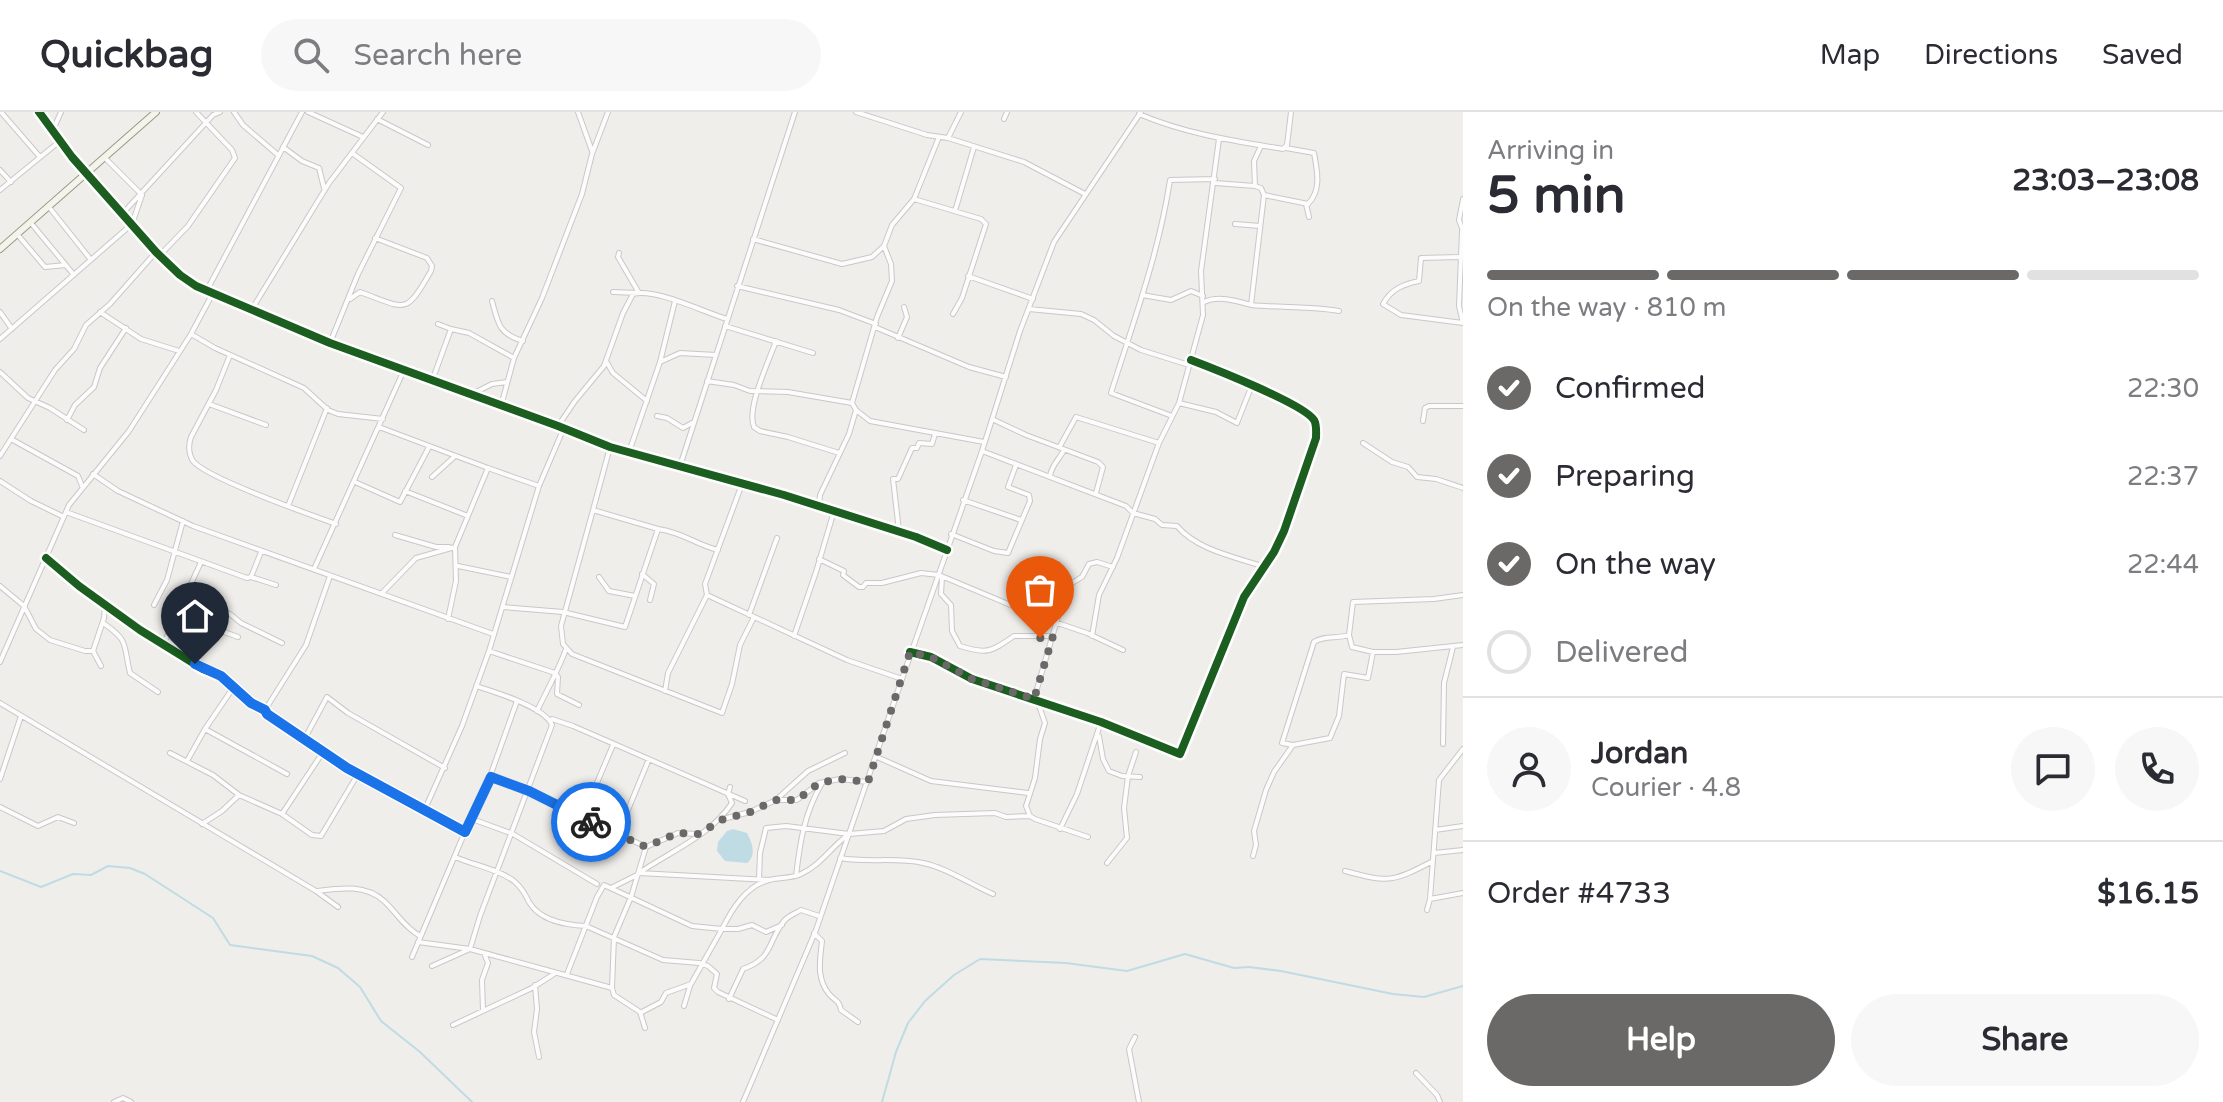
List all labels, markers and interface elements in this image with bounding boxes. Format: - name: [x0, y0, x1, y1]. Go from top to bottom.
- search box: [261, 19, 821, 91]
- text: Quickbag: [40, 32, 213, 78]
- icon: search: [289, 33, 333, 77]
- text: Search here: [353, 37, 522, 74]
- text: Map: [1820, 38, 1880, 72]
- text: Directions: [1924, 38, 2058, 72]
- text: Saved: [2102, 38, 2183, 72]
- text: Arriving in: [1487, 135, 1614, 166]
- text: 23:03–23:08: [2012, 162, 2199, 199]
- text: 5 min: [1487, 164, 1626, 227]
- text: On the way · 810 m: [1487, 292, 1726, 323]
- icon: check: [1487, 366, 1531, 410]
- text: Confirmed: [1555, 370, 1706, 407]
- text: 22:30: [2127, 373, 2199, 404]
- icon: check: [1487, 454, 1531, 498]
- text: Preparing: [1555, 458, 1695, 495]
- text: 22:37: [2127, 461, 2199, 492]
- icon: check: [1487, 542, 1531, 586]
- text: On the way: [1555, 546, 1716, 583]
- text: 22:44: [2127, 549, 2199, 580]
- pin: [1006, 556, 1074, 638]
- icon: bag: [1018, 568, 1062, 612]
- pin: [161, 582, 229, 664]
- icon: home: [173, 594, 217, 638]
- text: Delivered: [1555, 634, 1689, 671]
- button: person: [1487, 727, 1571, 811]
- button: chat: [2011, 727, 2095, 811]
- button: phone: [2115, 727, 2199, 811]
- text: Jordan: [1591, 735, 1688, 772]
- text: Courier · 4.8: [1591, 772, 1741, 803]
- courier: [551, 782, 631, 862]
- icon: bike: [569, 800, 613, 844]
- text: Order #4733: [1487, 875, 1671, 912]
- text: $16.15: [2097, 875, 2199, 912]
- button: Help: [1487, 994, 1835, 1086]
- button: Share: [1851, 994, 2199, 1086]

